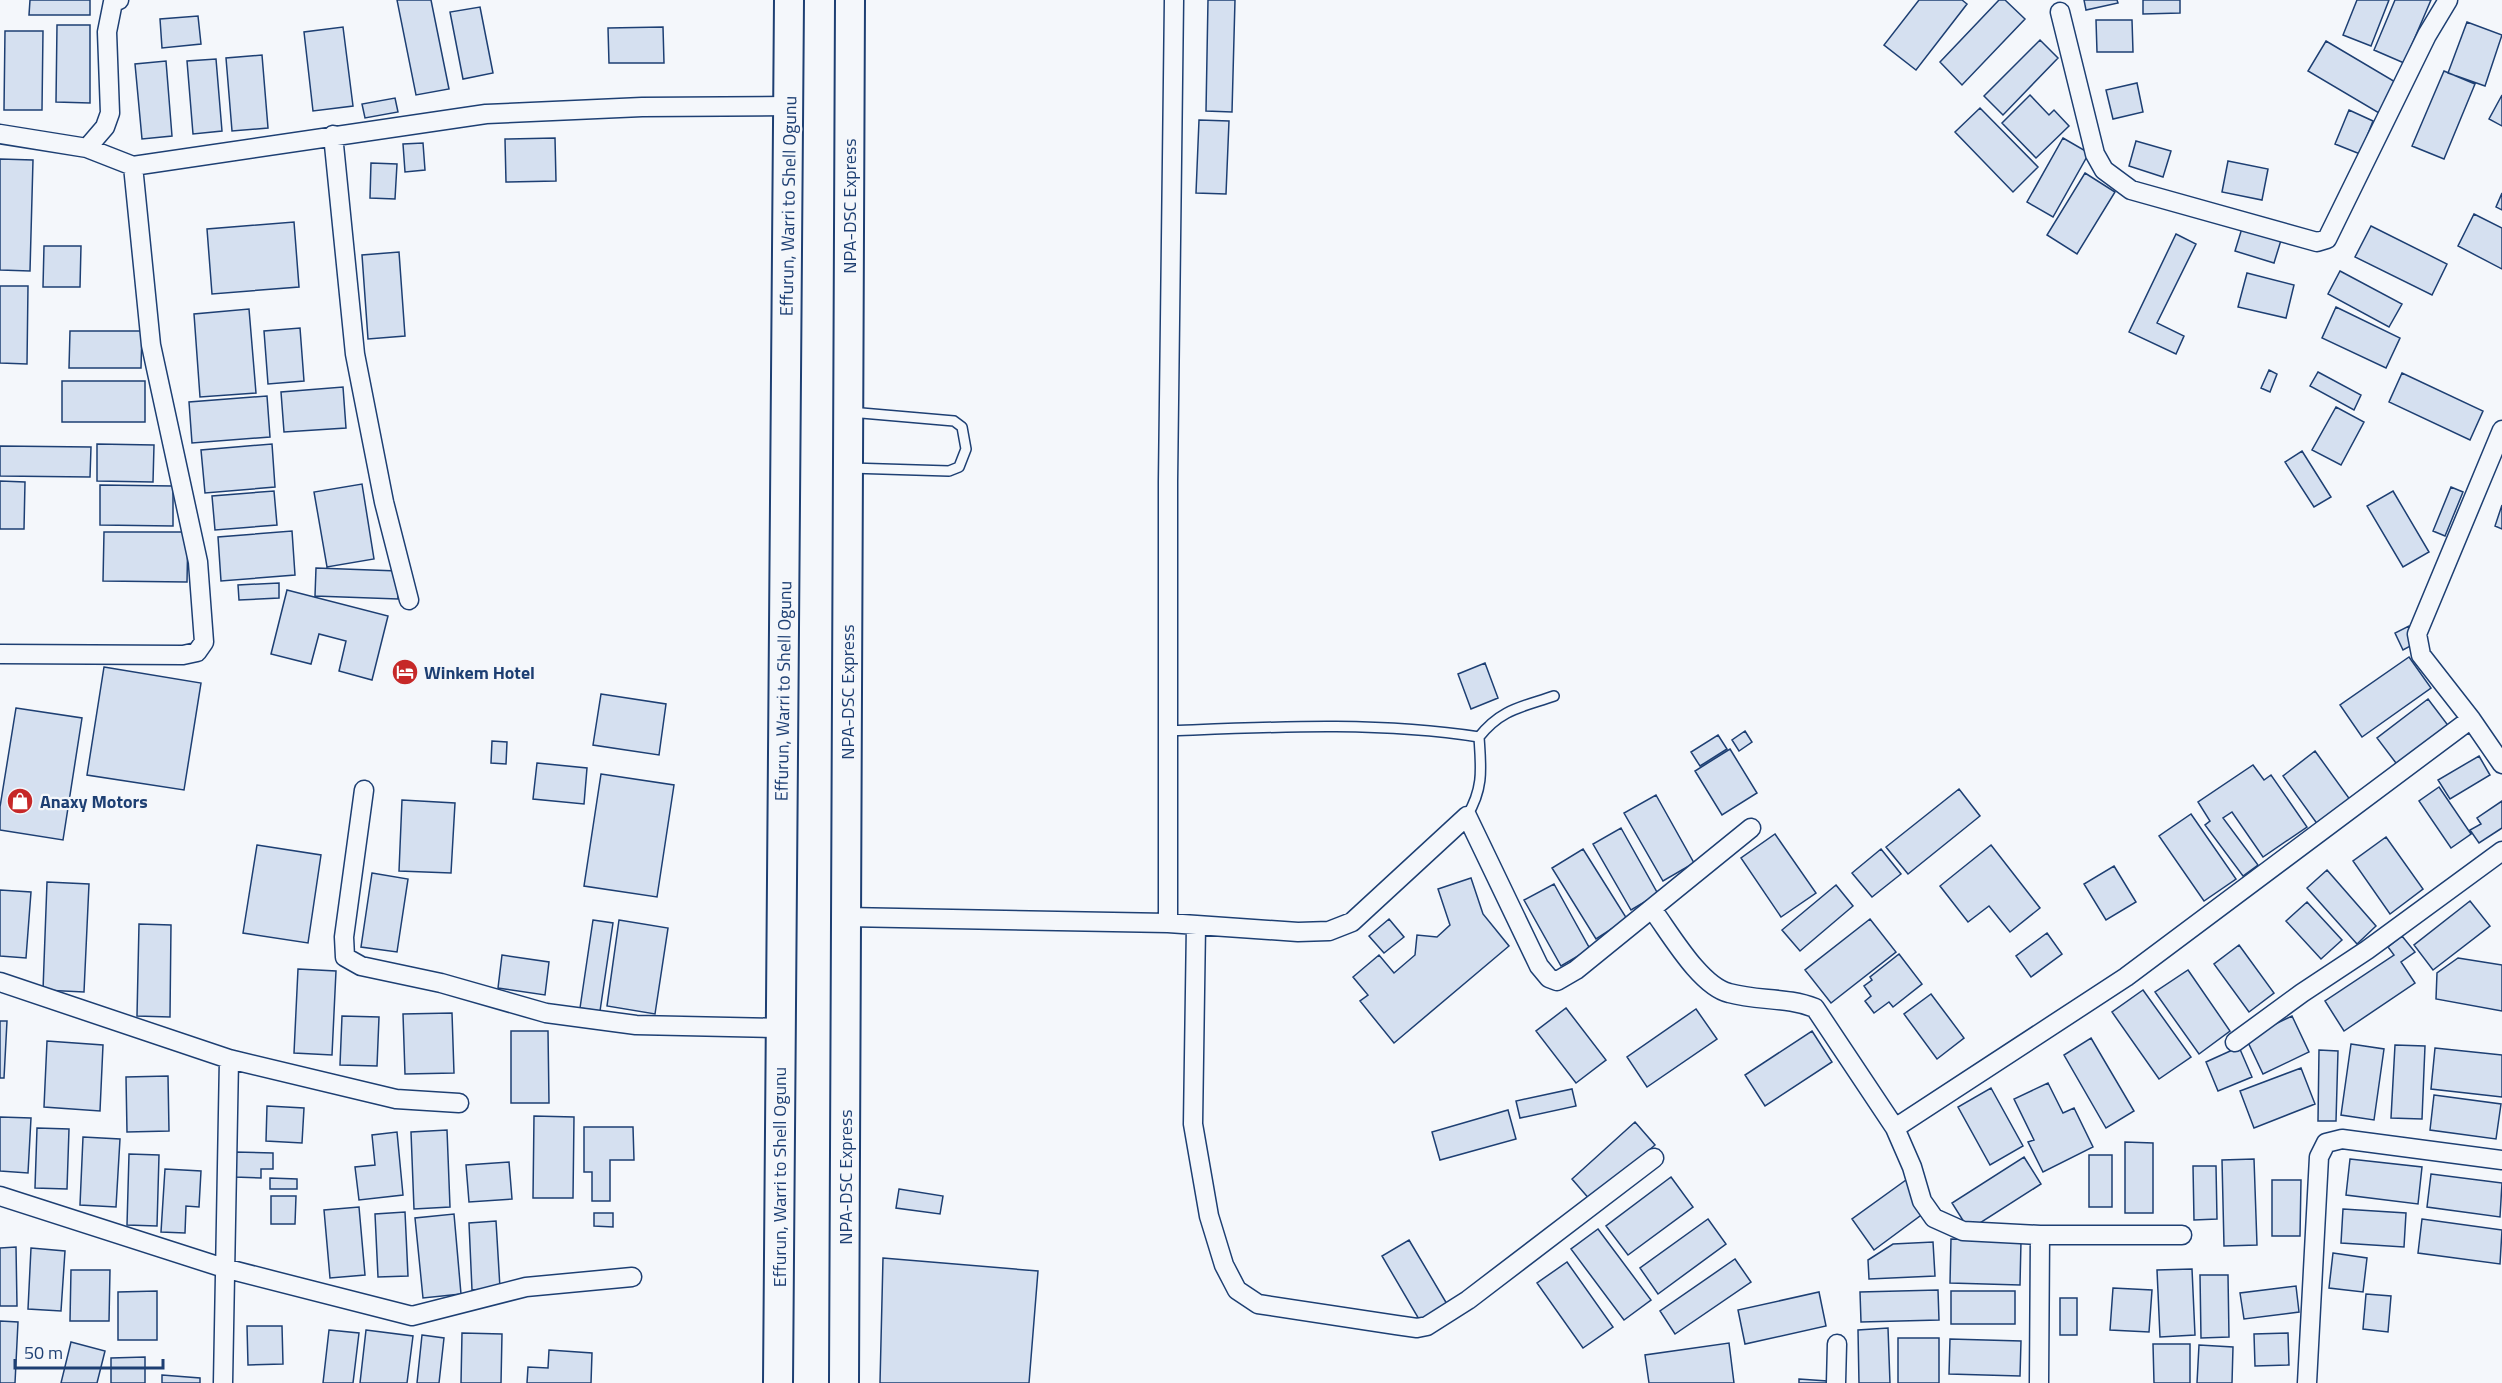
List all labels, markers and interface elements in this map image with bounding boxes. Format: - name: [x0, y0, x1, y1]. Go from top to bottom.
- street label: Effurun, Warri to Shell Ogunu: [773, 96, 803, 316]
- street label: NPA-DSC Express: [836, 138, 863, 274]
- street label: Effurun, Warri to Shell Ogunu: [768, 581, 798, 801]
- street label: NPA-DSC Express: [834, 624, 861, 760]
- hotel icon: Winkem Hotel: [390, 657, 420, 687]
- place label: Winkem Hotel: [424, 659, 535, 686]
- shop icon: Anaxy Motors: [5, 786, 35, 816]
- place label: Anaxy Motors: [40, 788, 148, 815]
- street label: Effurun, Warri to Shell Ogunu: [766, 1067, 793, 1287]
- street label: NPA-DSC Express: [832, 1109, 859, 1245]
- scale bar: [15, 1332, 164, 1370]
- text: 50 m: [24, 1339, 63, 1366]

